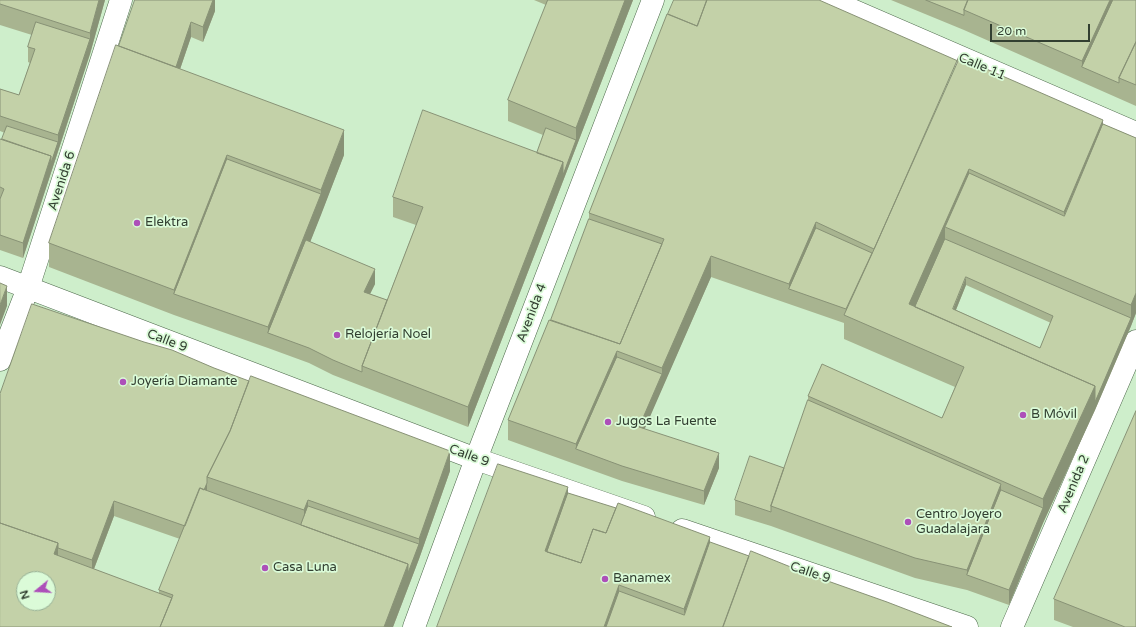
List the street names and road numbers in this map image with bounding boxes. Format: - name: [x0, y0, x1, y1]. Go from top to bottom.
- street label: Calle 11: [956, 50, 1008, 84]
- street label: Avenida 6: [45, 149, 79, 213]
- street label: Avenida 4: [514, 281, 550, 345]
- street label: Calle 9: [145, 326, 189, 356]
- street label: Calle 9: [447, 442, 491, 470]
- street label: Avenida 2: [1055, 453, 1093, 515]
- street label: Calle 9: [788, 559, 832, 587]

